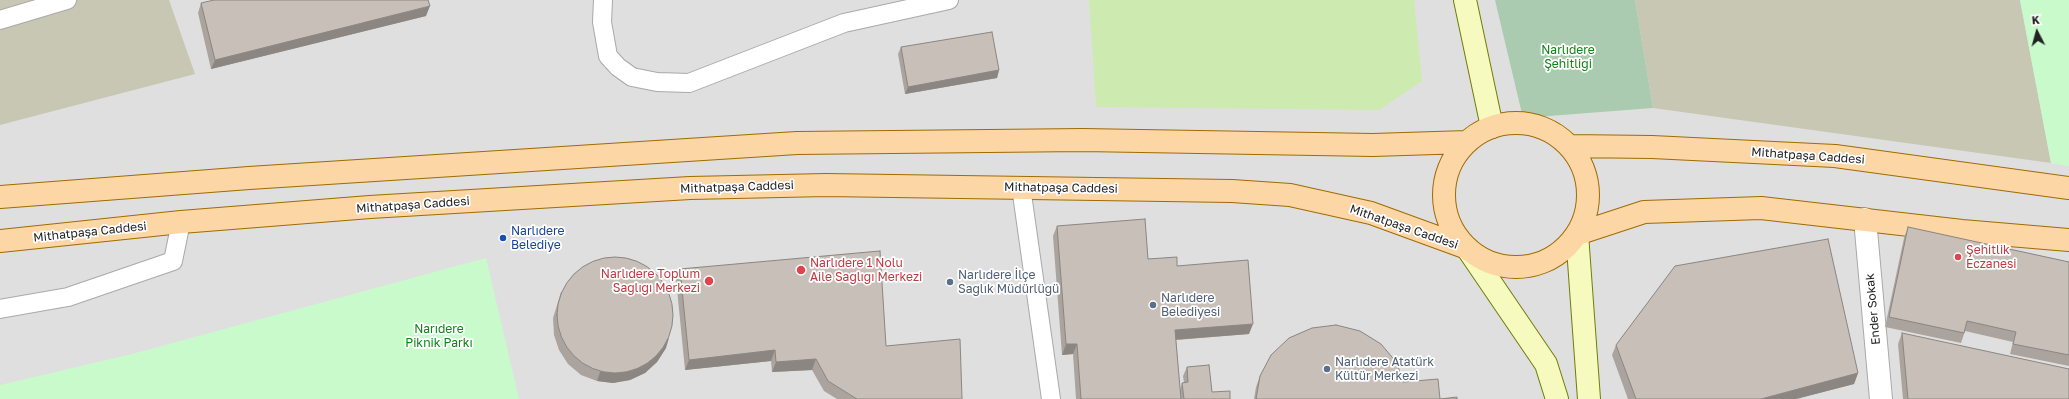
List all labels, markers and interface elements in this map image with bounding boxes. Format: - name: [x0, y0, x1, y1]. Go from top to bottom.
- north arrow: [2017, 12, 2057, 52]
- text: K: [2031, 13, 2040, 26]
- park label: Narlıdere Şehitliği: [1541, 43, 1595, 71]
- street label: Mithatpaşa Caddesi: [1751, 145, 1865, 167]
- street label: Mithatpaşa Caddesi: [680, 178, 794, 196]
- street label: Mithatpaşa Caddesi: [1004, 180, 1118, 196]
- street label: Mithatpaşa Caddesi: [356, 194, 470, 216]
- street label: Mithatpaşa Caddesi: [1348, 202, 1460, 252]
- street label: Mithatpaşa Caddesi: [33, 219, 147, 245]
- place label: Narlıdere Belediye: [511, 224, 564, 252]
- marker: Narlıdere Belediye: [498, 233, 508, 243]
- place label: Şehitlik Eczanesi: [1966, 243, 2017, 271]
- marker: Şehitlik Eczanesi: [1953, 252, 1963, 262]
- place label: Narlıdere 1 Nolu Aile Sağlığı Merkezi: [810, 256, 922, 284]
- marker: Narlıdere 1 Nolu Aile Sağlığı Merkezi: [795, 264, 807, 276]
- place label: Narlıdere Toplum Sağlığı Merkezi: [601, 267, 700, 295]
- place label: Narlıdere İlçe Sağlık Müdürlüğü: [958, 268, 1059, 296]
- street label: Ender Sokak: [1863, 273, 1883, 345]
- marker: Narlıdere Toplum Sağlığı Merkezi: [703, 275, 715, 287]
- marker: Narlıdere İlçe Sağlık Müdürlüğü: [945, 277, 955, 287]
- place label: Narlıdere Belediyesi: [1161, 291, 1220, 319]
- marker: Narlıdere Belediyesi: [1148, 300, 1158, 310]
- park label: Narıdere Piknik Parkı: [405, 322, 473, 350]
- place label: Narlıdere Atatürk Kültür Merkezi: [1335, 355, 1434, 383]
- marker: Narlıdere Atatürk Kültür Merkezi: [1322, 364, 1332, 374]

